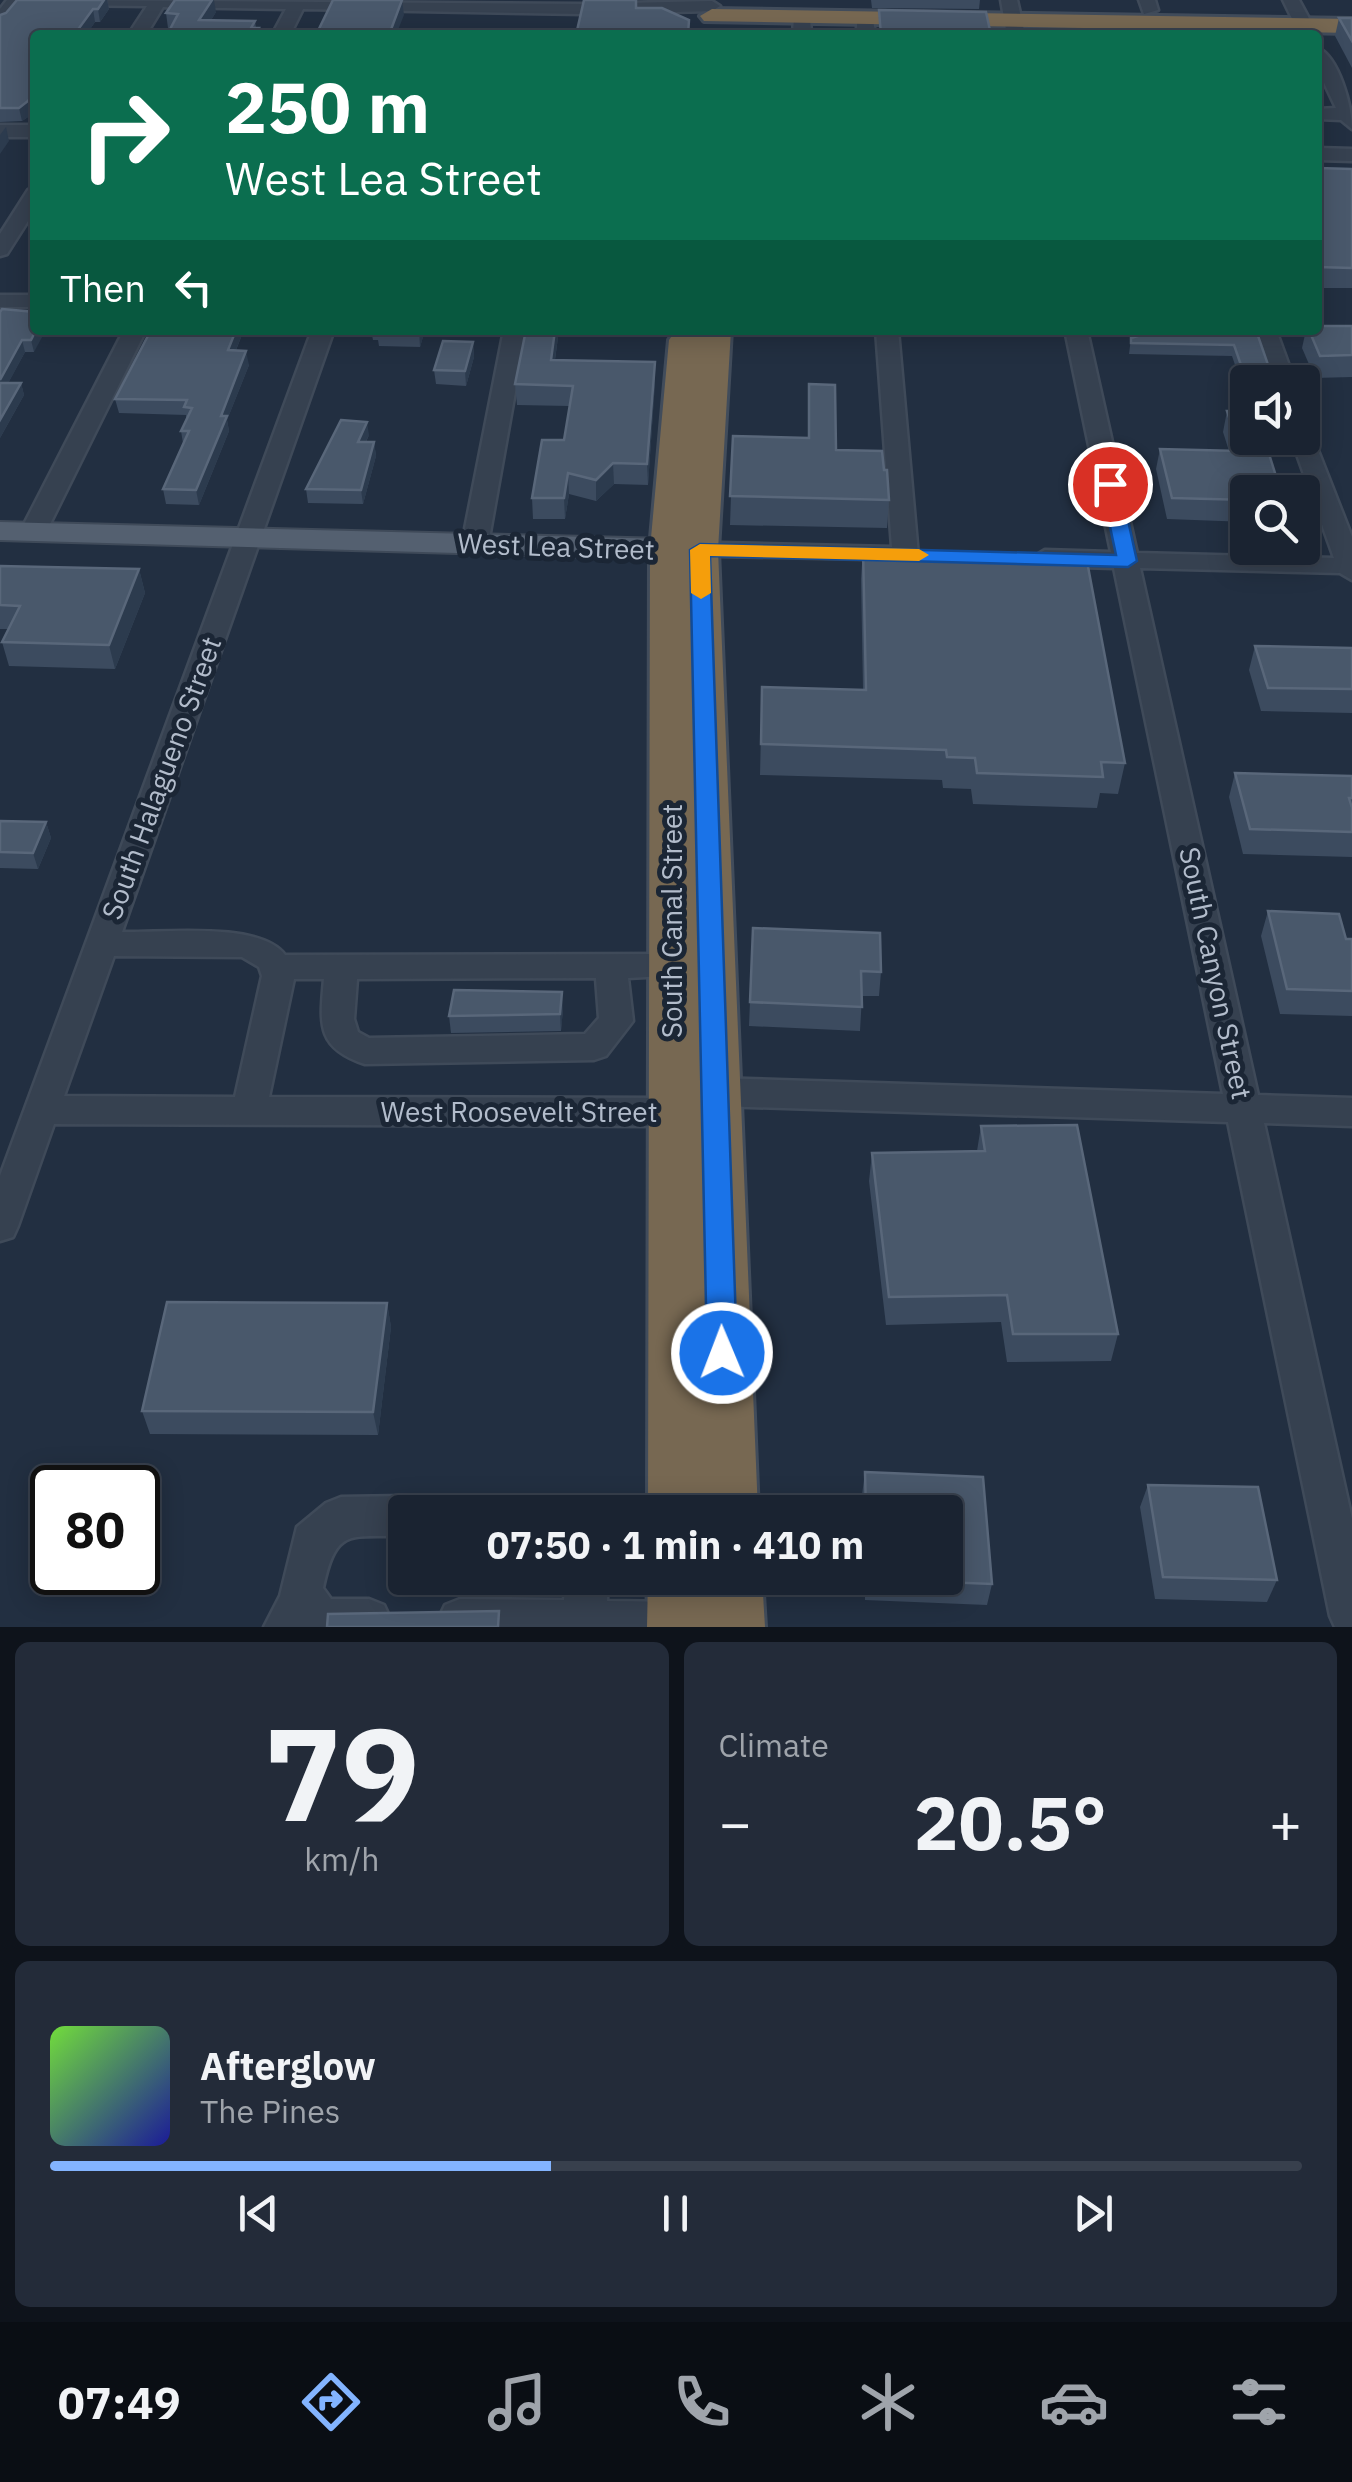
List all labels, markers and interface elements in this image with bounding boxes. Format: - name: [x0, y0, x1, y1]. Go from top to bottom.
- text: 250 m: [225, 61, 430, 152]
- icon: right: [60, 70, 190, 200]
- text: West Lea Street: [225, 149, 542, 207]
- icon: left: [166, 260, 221, 315]
- text: Then: [60, 263, 146, 312]
- map controls: [1230, 365, 1320, 565]
- button: sound: [1230, 365, 1320, 455]
- pin: [1068, 442, 1153, 527]
- icon: arrive: [1083, 457, 1138, 512]
- button: search: [1230, 475, 1320, 565]
- street label: West Lea Street: [457, 524, 655, 568]
- street label: South Halagueno Street: [93, 631, 229, 925]
- street label: South Canal Street: [653, 804, 690, 1038]
- street label: South Canyon Street: [1171, 843, 1261, 1103]
- street label: West Roosevelt Street: [380, 1093, 658, 1130]
- position arrow: [670, 1301, 774, 1405]
- speed limit sign: 80: [30, 1465, 160, 1595]
- text: 07:50 · 1 min · 410 m: [487, 1520, 864, 1569]
- text: 79: [264, 1688, 420, 1857]
- text: Climate: [719, 1724, 829, 1766]
- text: 20.5°: [913, 1773, 1107, 1871]
- text: −: [719, 1787, 752, 1858]
- text: +: [1269, 1787, 1302, 1858]
- text: km/h: [304, 1838, 379, 1880]
- text: Afterglow: [200, 2041, 376, 2090]
- text: The Pines: [200, 2090, 340, 2132]
- icon: previous: [231, 2186, 286, 2241]
- icon: pause: [648, 2186, 703, 2241]
- icon: next: [1066, 2186, 1121, 2241]
- icon: directions: [296, 2367, 366, 2437]
- icon: music: [482, 2367, 552, 2437]
- icon: phone: [667, 2367, 737, 2437]
- icon: climate: [853, 2367, 923, 2437]
- icon: car: [1039, 2367, 1109, 2437]
- icon: filters: [1224, 2367, 1294, 2437]
- text: 07:49: [58, 2373, 181, 2431]

